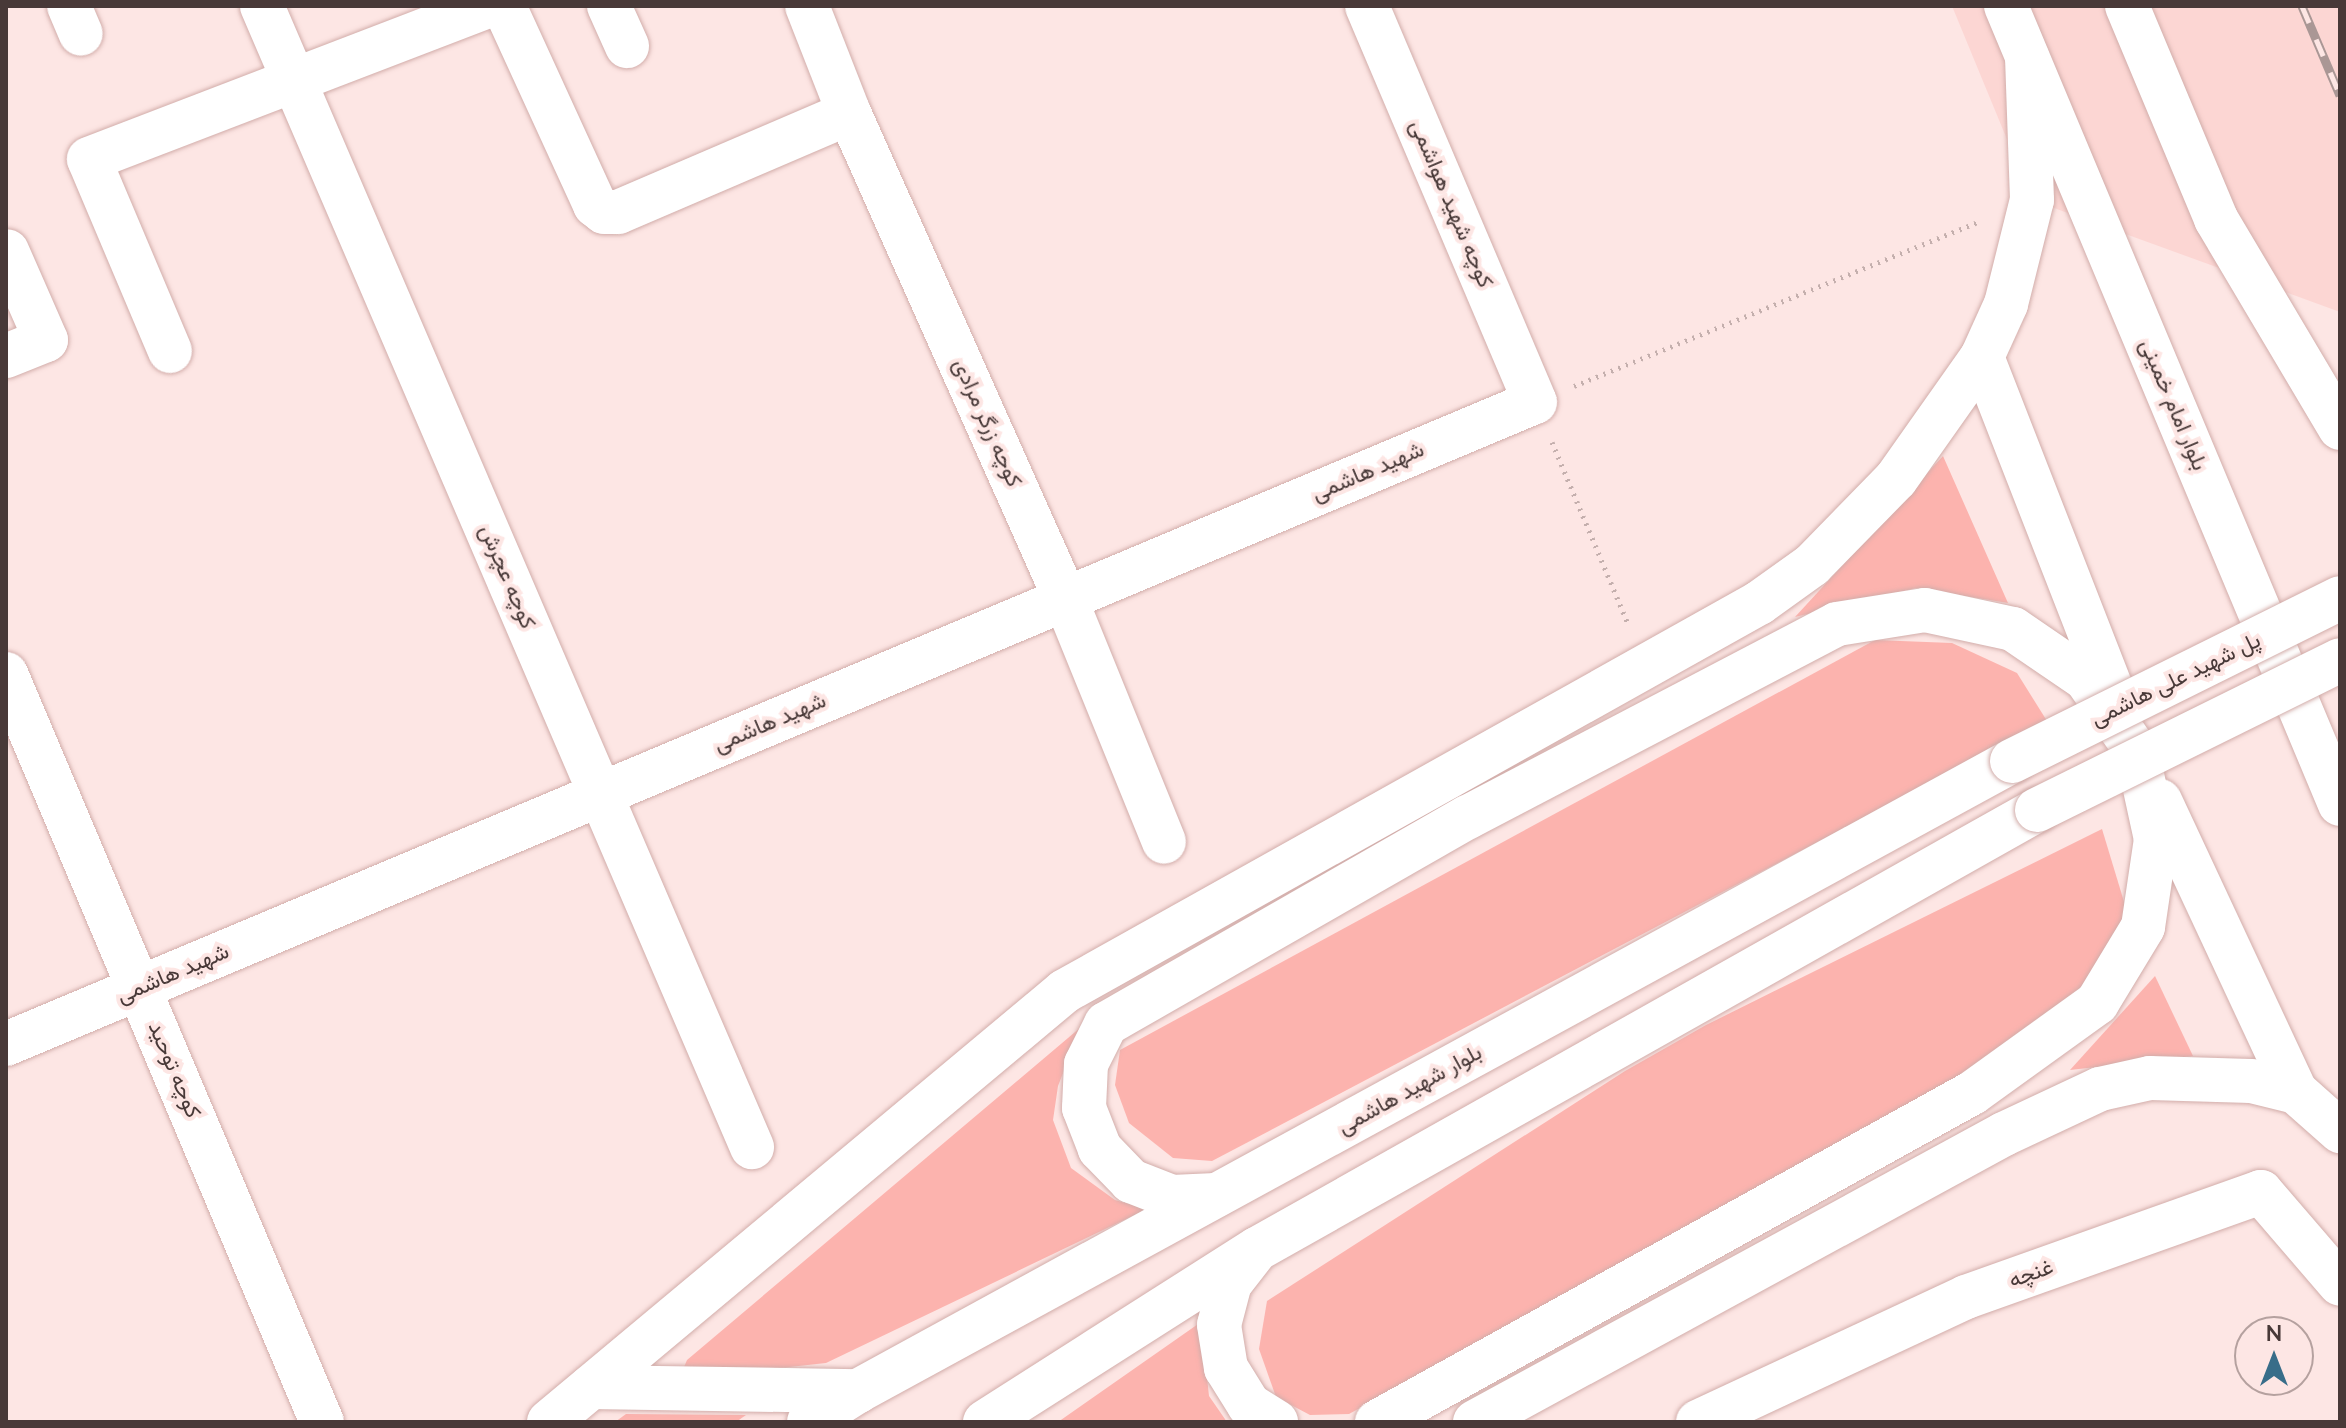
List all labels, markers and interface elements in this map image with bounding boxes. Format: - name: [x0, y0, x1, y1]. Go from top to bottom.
- street label: کوچه شهید هواشمی: [1404, 116, 1498, 292]
- street label: بلوار امام خمینی: [2134, 335, 2212, 475]
- street label: کوچه زرگر مرادی: [947, 355, 1027, 491]
- street label: شهید هاشمی: [1308, 437, 1428, 507]
- street label: کوچه عچرش: [473, 521, 541, 633]
- street label: پل شهید علی هاشمی: [2087, 627, 2265, 733]
- street label: شهید هاشمی: [710, 688, 830, 758]
- street label: شهید هاشمی: [113, 939, 233, 1009]
- street label: کوچه توحید: [142, 1018, 206, 1122]
- street label: بلوار شهید هاشمی: [1333, 1039, 1487, 1141]
- street label: غنچه: [2005, 1254, 2057, 1294]
- north arrow: [2234, 1316, 2314, 1396]
- text: N: [2266, 1319, 2282, 1349]

